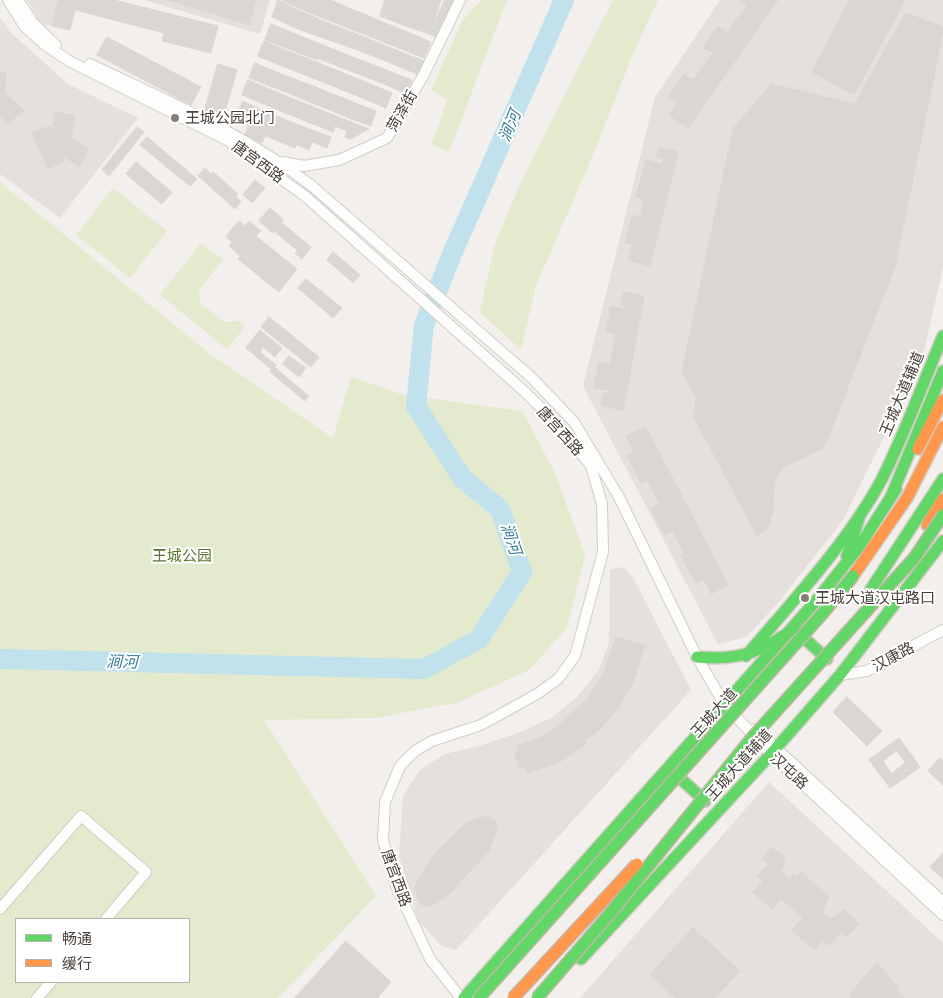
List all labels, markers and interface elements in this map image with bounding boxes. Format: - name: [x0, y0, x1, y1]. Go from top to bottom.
- street label: 菏泽街: [383, 87, 421, 135]
- water label: 涧河: [495, 108, 525, 144]
- place label: 王城公园北门: [185, 109, 275, 127]
- marker: 王城公园北门: [169, 112, 181, 124]
- street label: 唐宫西路: [228, 137, 288, 187]
- street label: 王城大道辅道: [876, 349, 928, 439]
- street label: 唐宫西路: [533, 403, 587, 459]
- water label: 涧河: [497, 521, 525, 557]
- park label: 王城公园: [152, 547, 212, 565]
- place label: 王城大道汉屯路口: [815, 589, 935, 607]
- marker: 王城大道汉屯路口: [799, 592, 811, 604]
- street label: 汉康路: [869, 638, 917, 676]
- water label: 涧河: [106, 652, 138, 672]
- street label: 王城大道: [687, 685, 741, 741]
- street label: 王城大道辅道: [702, 726, 776, 804]
- street label: 汉屯路: [766, 749, 812, 793]
- street label: 唐宫西路: [377, 847, 415, 909]
- legend: [15, 918, 190, 983]
- text: 畅通: [62, 929, 92, 947]
- text: 缓行: [62, 954, 92, 972]

